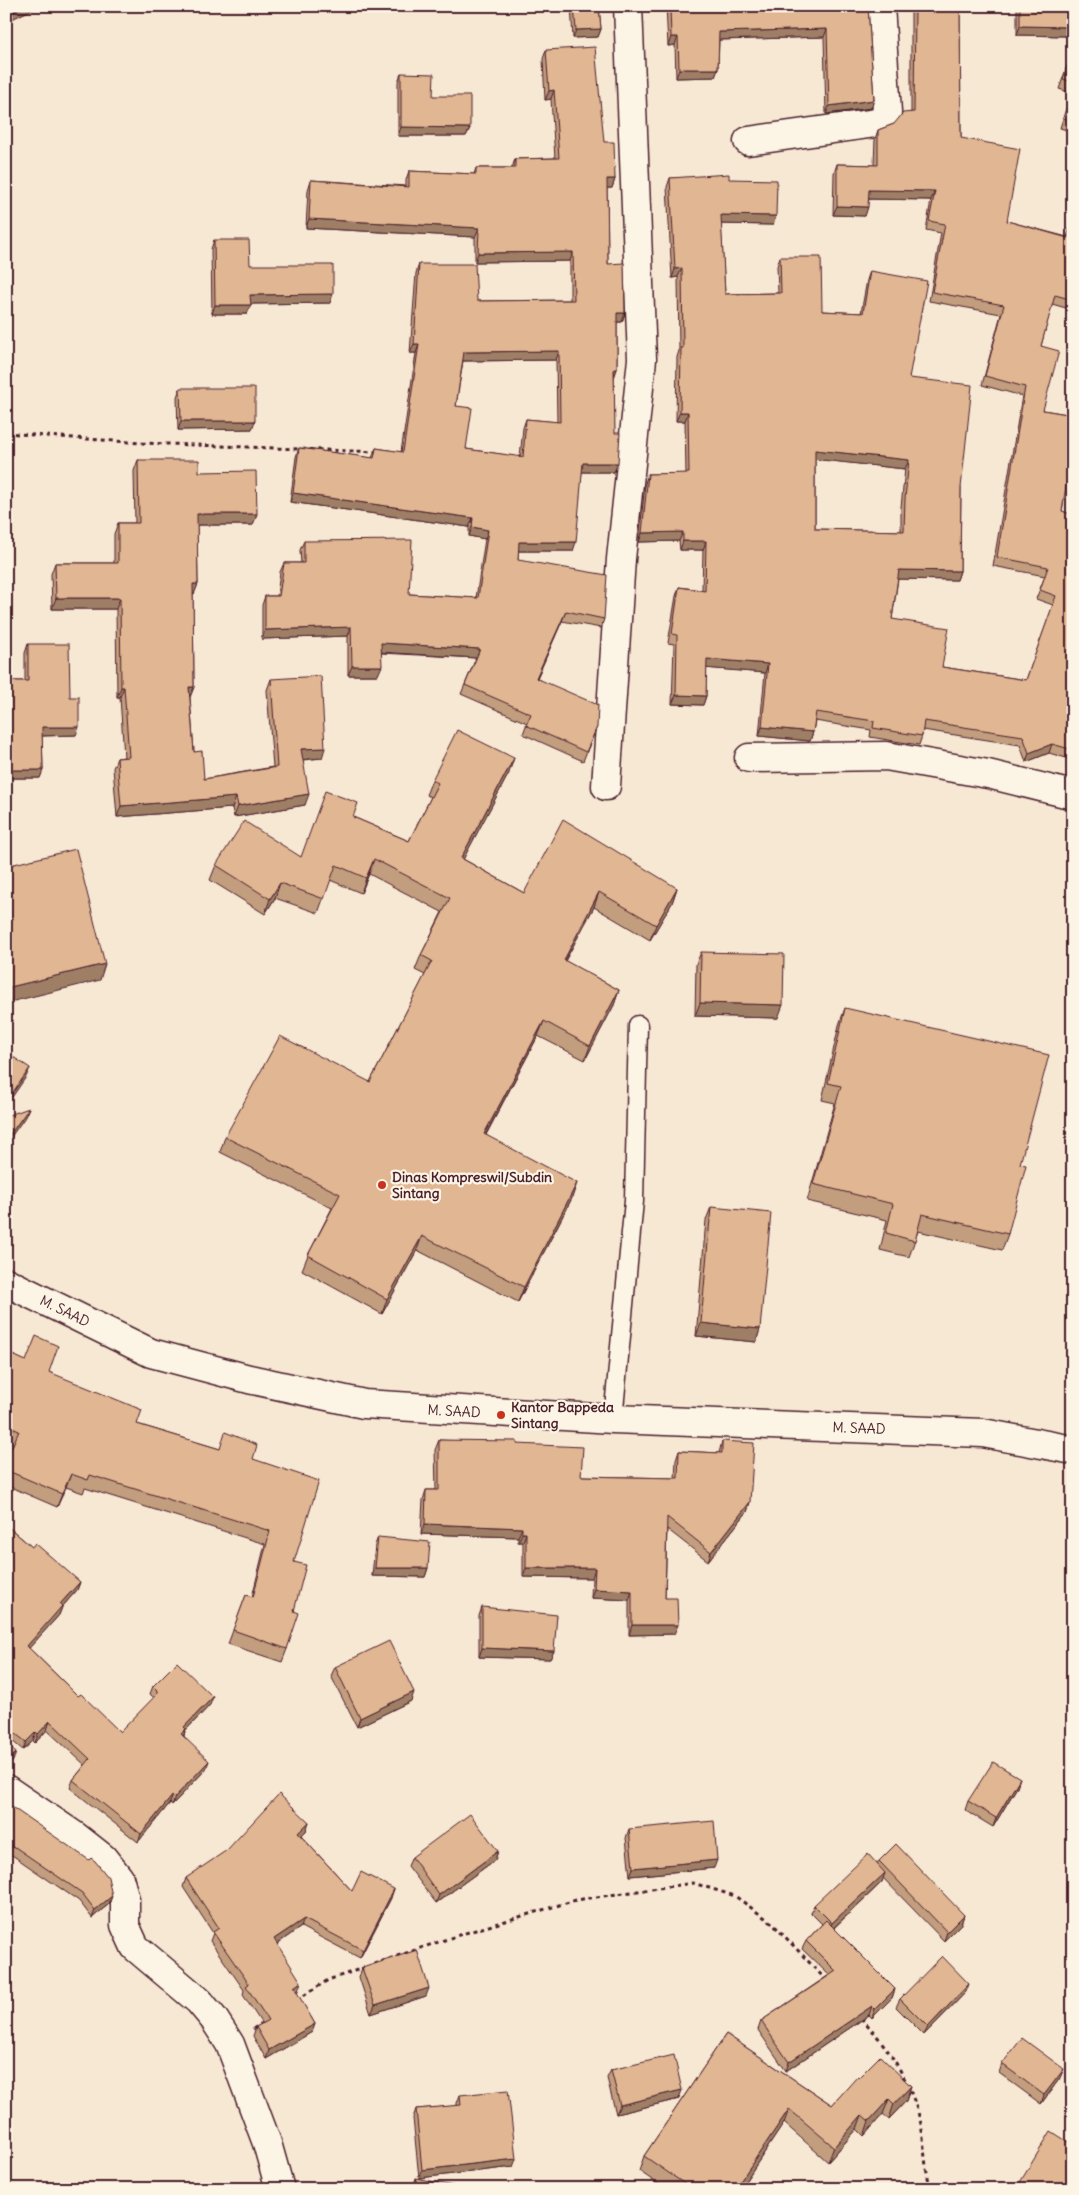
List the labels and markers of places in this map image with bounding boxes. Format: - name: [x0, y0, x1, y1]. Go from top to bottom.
- place label: Dinas Kompreswil/Subdin Sintang: [392, 1168, 552, 1202]
- marker: Dinas Kompreswil/Subdin Sintang: [376, 1179, 388, 1191]
- place label: Kantor Bappeda Sintang: [511, 1398, 614, 1432]
- marker: Kantor Bappeda Sintang: [495, 1409, 507, 1421]

